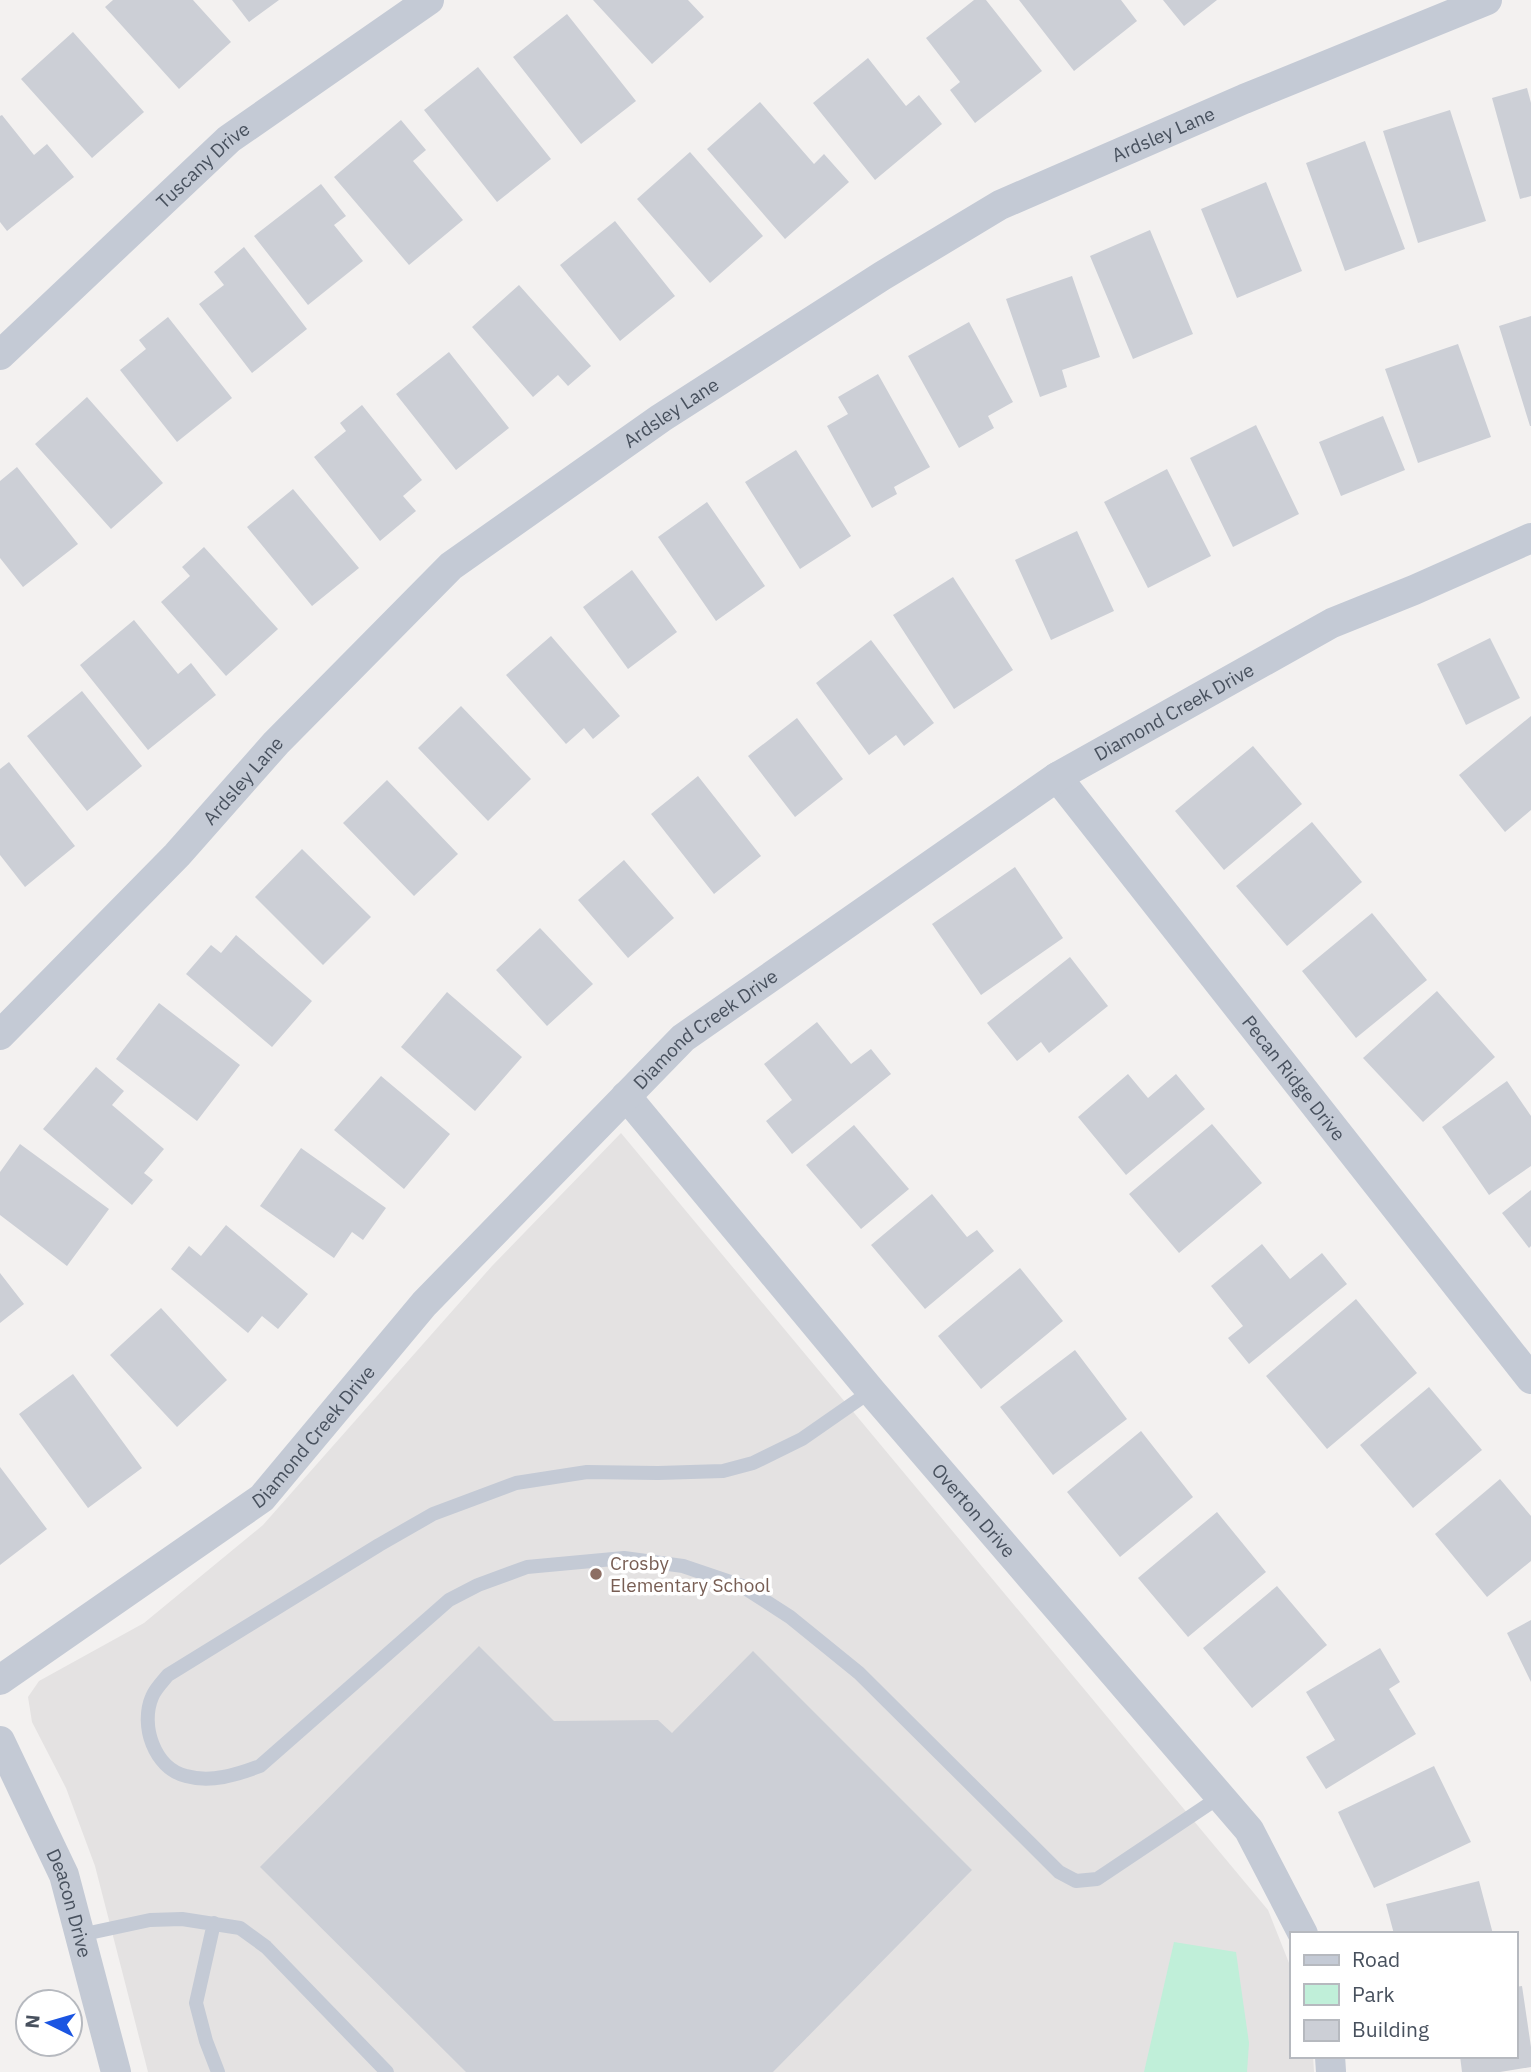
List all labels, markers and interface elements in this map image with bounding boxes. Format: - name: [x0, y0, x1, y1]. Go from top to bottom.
- street label: Ardsley Lane: [1108, 101, 1218, 167]
- street label: Tuscany Drive: [151, 116, 254, 214]
- street label: Ardsley Lane: [618, 372, 723, 453]
- street label: Diamond Creek Drive: [1090, 657, 1258, 766]
- street label: Ardsley Lane: [198, 731, 288, 829]
- street label: Diamond Creek Drive: [628, 964, 782, 1094]
- street label: Pecan Ridge Drive: [1237, 1010, 1351, 1146]
- street label: Diamond Creek Drive: [247, 1360, 380, 1513]
- street label: Overton Drive: [927, 1458, 1021, 1562]
- place label: Crosby Elementary School: [610, 1551, 770, 1597]
- marker: Crosby Elementary School: [588, 1566, 604, 1582]
- street label: Deacon Drive: [41, 1845, 97, 1960]
- legend: [1290, 1932, 1517, 2058]
- text: Road: [1352, 1945, 1400, 1973]
- text: Park: [1352, 1980, 1395, 2008]
- north arrow: [14, 1988, 84, 2058]
- text: N: [20, 2014, 45, 2029]
- text: Building: [1352, 2015, 1429, 2043]

